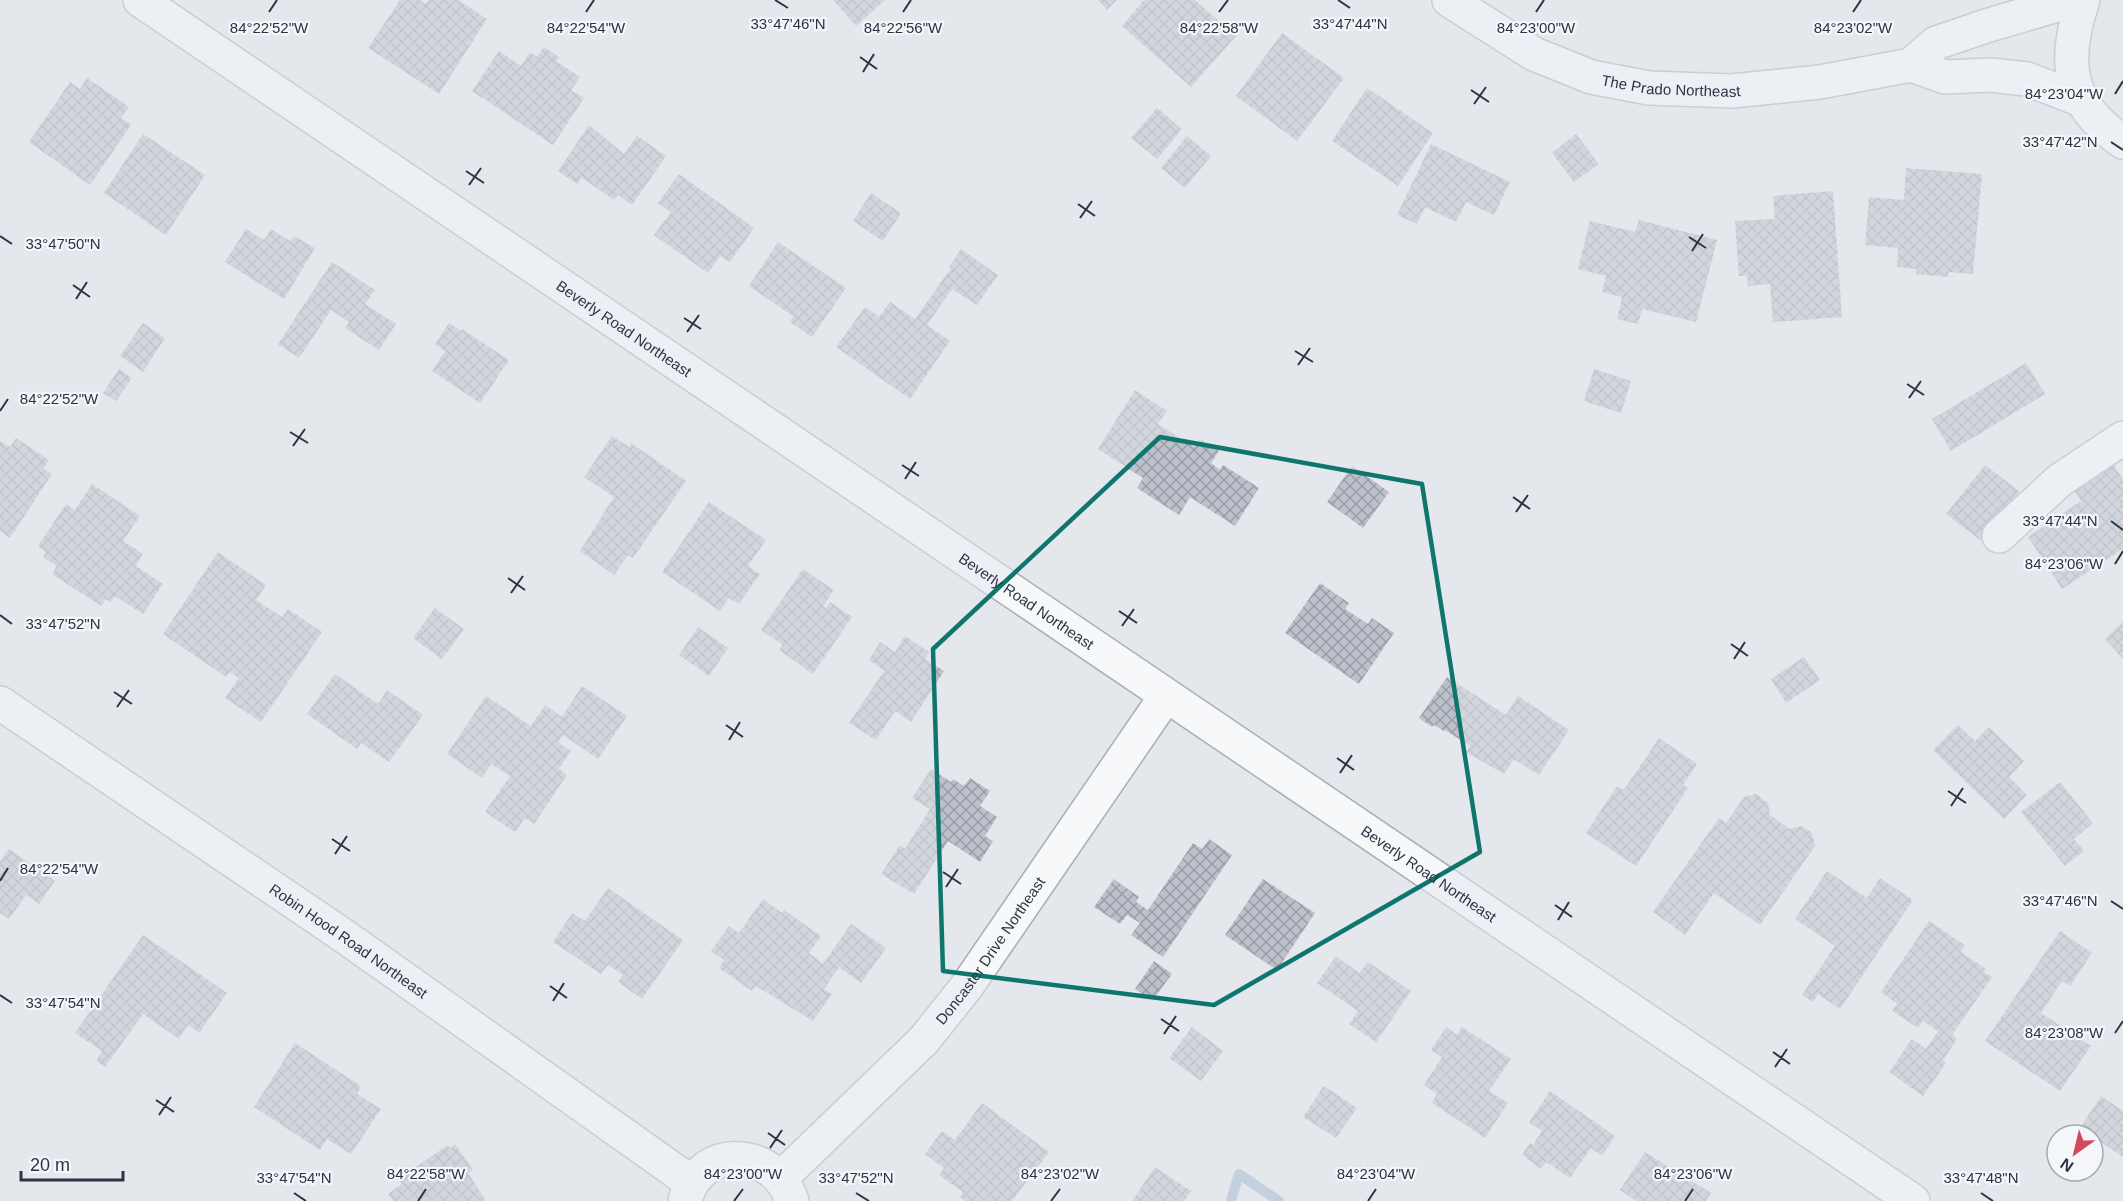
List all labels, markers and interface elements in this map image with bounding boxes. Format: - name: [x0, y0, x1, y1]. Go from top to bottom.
- text: 33°47'46"N: [750, 15, 826, 32]
- text: 33°47'44"N: [1312, 15, 1388, 32]
- text: 84°22'52"W: [230, 19, 309, 36]
- text: 84°22'54"W: [547, 19, 626, 36]
- text: 84°22'56"W: [864, 19, 943, 36]
- text: 84°22'58"W: [1180, 19, 1259, 36]
- text: 84°23'00"W: [1497, 19, 1576, 36]
- text: 84°23'02"W: [1814, 19, 1893, 36]
- street label: The Prado Northeast: [1600, 71, 1742, 100]
- text: 84°23'04"W: [2025, 85, 2104, 102]
- text: 33°47'42"N: [2022, 133, 2098, 150]
- text: 33°47'50"N: [25, 235, 101, 252]
- street label: Beverly Road Northeast: [554, 276, 696, 380]
- text: 84°22'52"W: [20, 390, 99, 407]
- text: 33°47'44"N: [2022, 512, 2098, 529]
- street label: Beverly Road Northeast: [956, 549, 1098, 653]
- text: 84°23'06"W: [2025, 555, 2104, 572]
- text: 33°47'52"N: [25, 615, 101, 632]
- street label: Beverly Road Northeast: [1358, 821, 1501, 925]
- text: 84°22'54"W: [20, 860, 99, 877]
- street label: Doncaster Drive Northeast: [932, 873, 1048, 1027]
- street label: Robin Hood Road Northeast: [267, 880, 432, 1002]
- text: 33°47'46"N: [2022, 892, 2098, 909]
- text: 33°47'54"N: [25, 994, 101, 1011]
- text: 84°23'08"W: [2025, 1024, 2104, 1041]
- north arrow: [2045, 1123, 2105, 1183]
- scale bar: [21, 1144, 123, 1182]
- text: 20 m: [30, 1155, 70, 1175]
- text: N: [2057, 1155, 2076, 1175]
- text: 84°22'58"W: [387, 1165, 466, 1182]
- text: 84°23'00"W: [704, 1165, 783, 1182]
- text: 84°23'02"W: [1021, 1165, 1100, 1182]
- text: 84°23'04"W: [1337, 1165, 1416, 1182]
- text: 84°23'06"W: [1654, 1165, 1733, 1182]
- text: 33°47'54"N: [256, 1169, 332, 1186]
- text: 33°47'52"N: [818, 1169, 894, 1186]
- text: 33°47'48"N: [1943, 1169, 2019, 1186]

